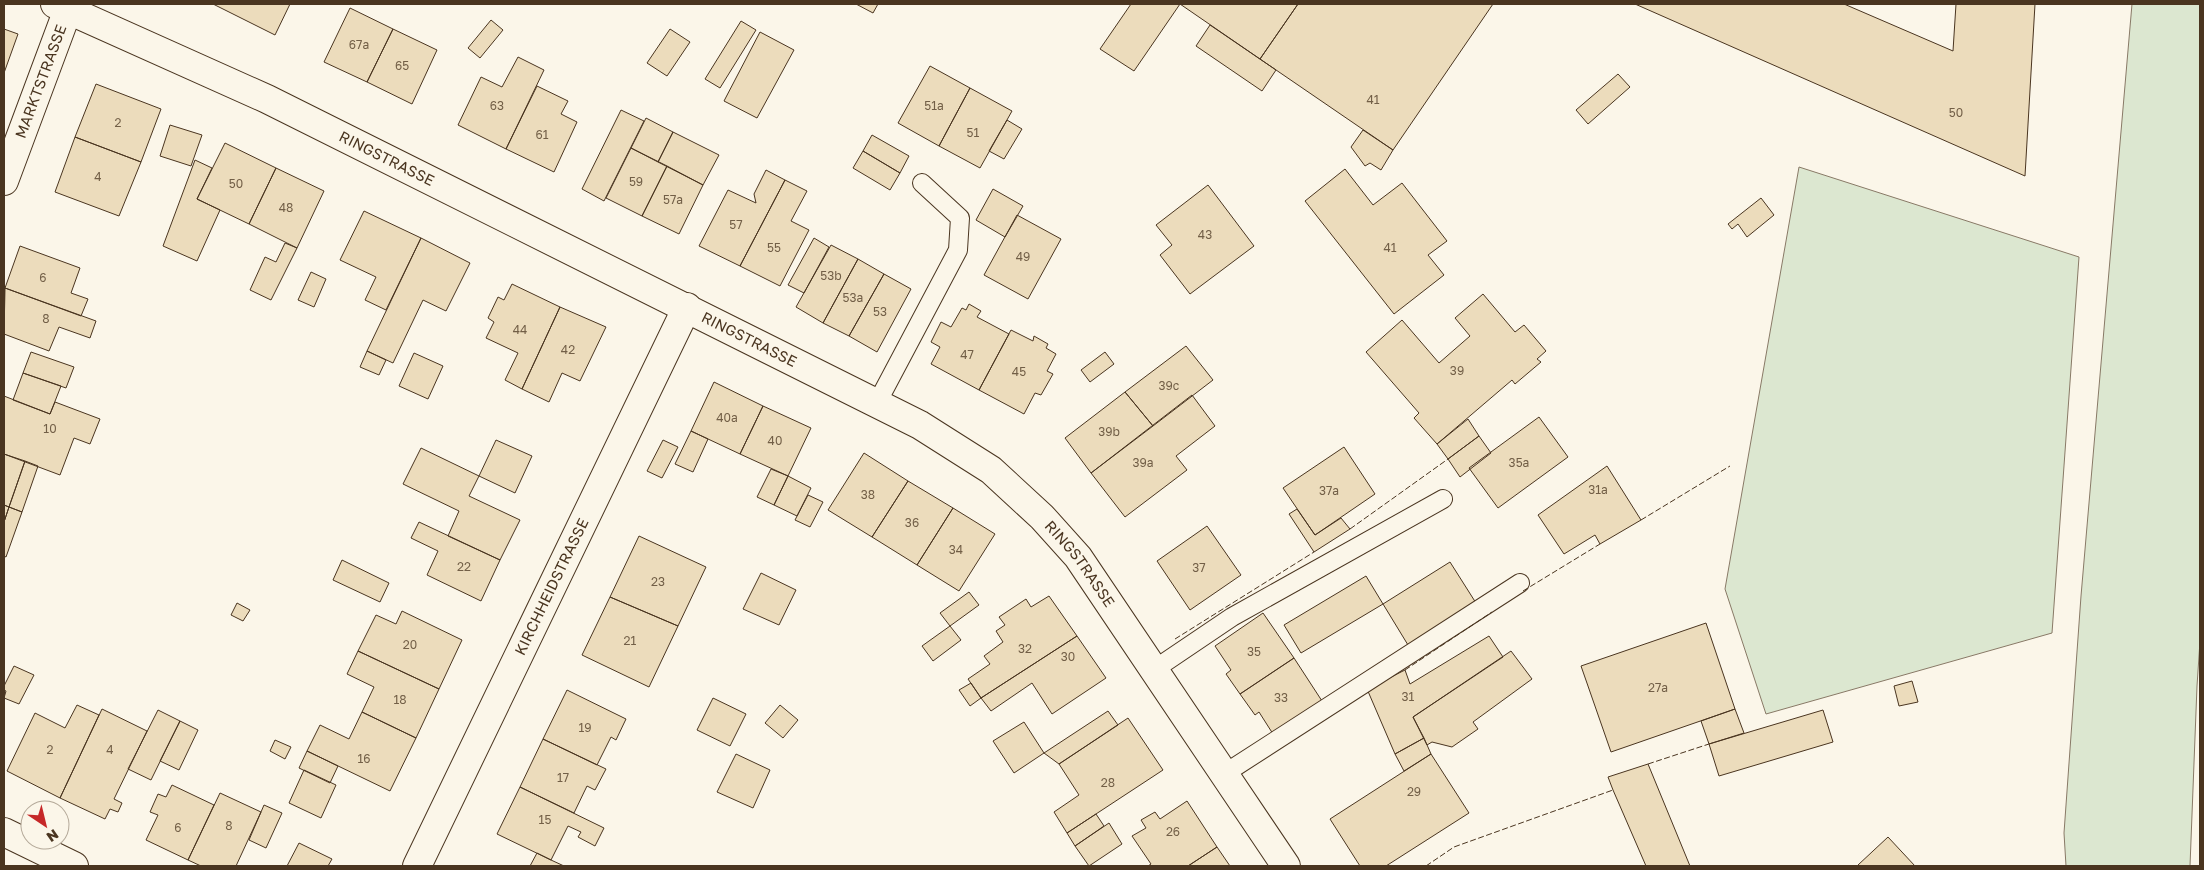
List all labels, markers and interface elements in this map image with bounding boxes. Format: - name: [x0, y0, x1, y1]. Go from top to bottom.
- street label: MARKTSTRASSE: [11, 22, 69, 141]
- house number: 67a: [349, 37, 369, 52]
- house number: 65: [395, 58, 409, 73]
- house number: 41: [1366, 92, 1380, 107]
- house number: 63: [490, 98, 504, 113]
- house number: 51a: [924, 98, 944, 113]
- house number: 50: [1949, 105, 1963, 120]
- house number: 2: [115, 115, 122, 130]
- house number: 51: [967, 125, 980, 140]
- street label: RINGSTRASSE: [336, 127, 438, 189]
- house number: 61: [535, 127, 549, 142]
- house number: 4: [94, 169, 102, 184]
- house number: 59: [629, 174, 643, 189]
- house number: 50: [229, 176, 243, 191]
- house number: 57a: [663, 192, 683, 207]
- house number: 48: [279, 200, 293, 215]
- house number: 57: [729, 217, 743, 232]
- house number: 43: [1198, 227, 1212, 242]
- house number: 55: [767, 240, 781, 255]
- house number: 41: [1383, 240, 1397, 255]
- house number: 49: [1016, 249, 1030, 264]
- house number: 53b: [820, 268, 842, 283]
- house number: 6: [39, 270, 47, 285]
- house number: 53a: [843, 290, 863, 305]
- house number: 53: [873, 304, 887, 319]
- street label: RINGSTRASSE: [699, 307, 800, 370]
- house number: 8: [42, 311, 50, 326]
- house number: 44: [513, 322, 527, 337]
- house number: 42: [561, 342, 575, 357]
- house number: 47: [960, 347, 974, 362]
- house number: 39: [1450, 363, 1464, 378]
- house number: 45: [1012, 364, 1026, 379]
- house number: 39c: [1159, 378, 1180, 393]
- house number: 40a: [716, 410, 738, 425]
- house number: 10: [43, 421, 57, 436]
- house number: 39b: [1098, 424, 1120, 439]
- house number: 40: [768, 433, 782, 448]
- house number: 39a: [1132, 455, 1154, 470]
- house number: 35a: [1509, 455, 1529, 470]
- house number: 31a: [1588, 482, 1608, 497]
- house number: 37a: [1319, 483, 1339, 498]
- house number: 38: [861, 487, 875, 502]
- street label: KIRCHHEIDSTRASSE: [510, 515, 592, 658]
- house number: 36: [905, 515, 919, 530]
- street label: RINGSTRASSE: [1042, 517, 1119, 610]
- house number: 34: [949, 542, 963, 557]
- house number: 22: [457, 559, 471, 574]
- house number: 37: [1192, 560, 1206, 575]
- house number: 23: [651, 574, 665, 589]
- house number: 21: [624, 633, 637, 648]
- house number: 20: [403, 637, 417, 652]
- house number: 32: [1018, 641, 1032, 656]
- house number: 35: [1247, 644, 1261, 659]
- house number: 30: [1061, 649, 1075, 664]
- house number: 27a: [1648, 680, 1668, 695]
- house number: 31: [1402, 689, 1415, 704]
- house number: 33: [1274, 690, 1288, 705]
- house number: 18: [393, 692, 407, 707]
- house number: 19: [578, 720, 592, 735]
- house number: 2: [47, 742, 54, 757]
- house number: 4: [106, 742, 114, 757]
- house number: 16: [357, 751, 371, 766]
- house number: 17: [557, 770, 569, 785]
- house number: 28: [1101, 775, 1115, 790]
- house number: 29: [1407, 784, 1421, 799]
- north arrow: [20, 800, 70, 850]
- house number: 15: [539, 812, 551, 827]
- house number: 8: [225, 818, 233, 833]
- house number: 6: [174, 820, 182, 835]
- house number: 26: [1166, 824, 1180, 839]
- text: N: [44, 826, 62, 846]

